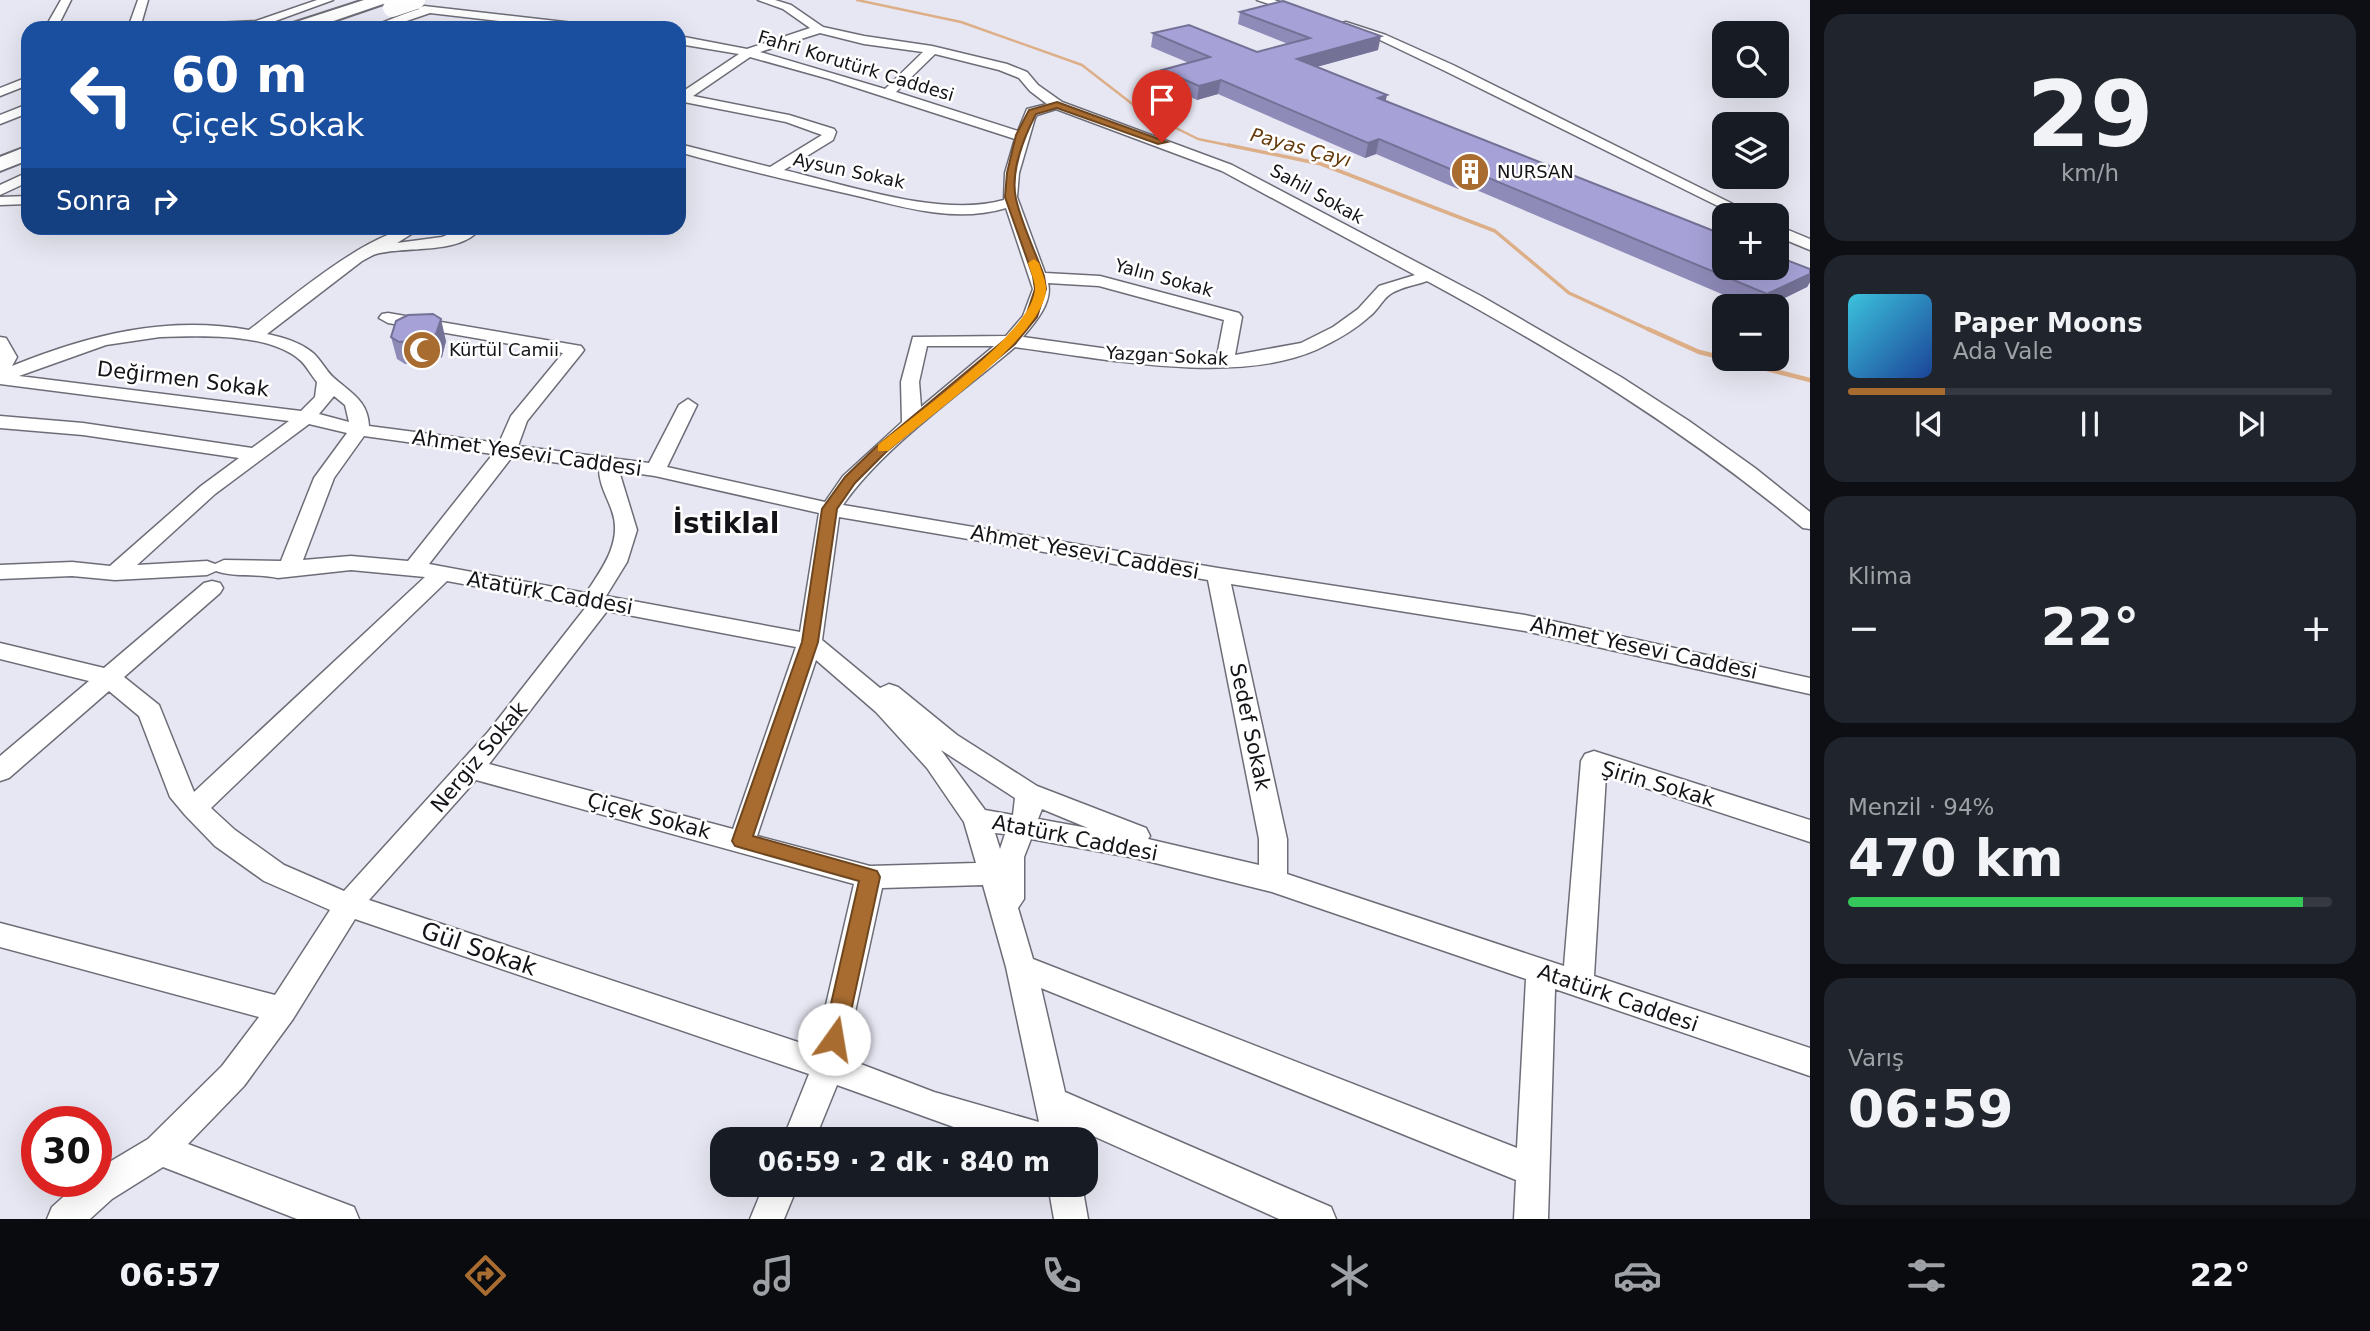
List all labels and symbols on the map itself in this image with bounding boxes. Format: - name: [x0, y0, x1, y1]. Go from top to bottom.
- street label: Fahri Korutürk Caddesi: [756, 26, 957, 105]
- pin: [1132, 70, 1192, 142]
- water label: Payas Çayı: [1248, 123, 1354, 171]
- street label: Aysun Sokak: [791, 148, 907, 193]
- building icon: NURSAN: [1449, 151, 1491, 193]
- street label: Sahil Sokak: [1267, 159, 1368, 228]
- place label: NURSAN: [1497, 161, 1574, 182]
- street label: Yalın Sokak: [1112, 254, 1216, 301]
- mosque icon: Kürtül Camii: [401, 329, 443, 371]
- place label: Kürtül Camii: [449, 339, 559, 360]
- street label: Yazgan Sokak: [1104, 342, 1229, 369]
- street label: Değirmen Sokak: [96, 357, 271, 402]
- street label: Ahmet Yesevi Caddesi: [411, 425, 643, 481]
- district label: İstiklal: [673, 506, 779, 540]
- street label: Ahmet Yesevi Caddesi: [969, 520, 1201, 584]
- street label: Atatürk Caddesi: [465, 567, 635, 619]
- street label: Ahmet Yesevi Caddesi: [1528, 612, 1760, 684]
- street label: Sedef Sokak: [1225, 661, 1275, 794]
- street label: Nergiz Sokak: [426, 696, 533, 817]
- street label: Şirin Sokak: [1599, 756, 1718, 812]
- street label: Çiçek Sokak: [585, 788, 714, 844]
- street label: Atatürk Caddesi: [990, 810, 1160, 866]
- street label: Gül Sokak: [418, 916, 540, 982]
- street label: Atatürk Caddesi: [1535, 959, 1701, 1037]
- position arrow: [797, 1002, 871, 1076]
- speed limit sign: 30: [21, 1106, 112, 1197]

